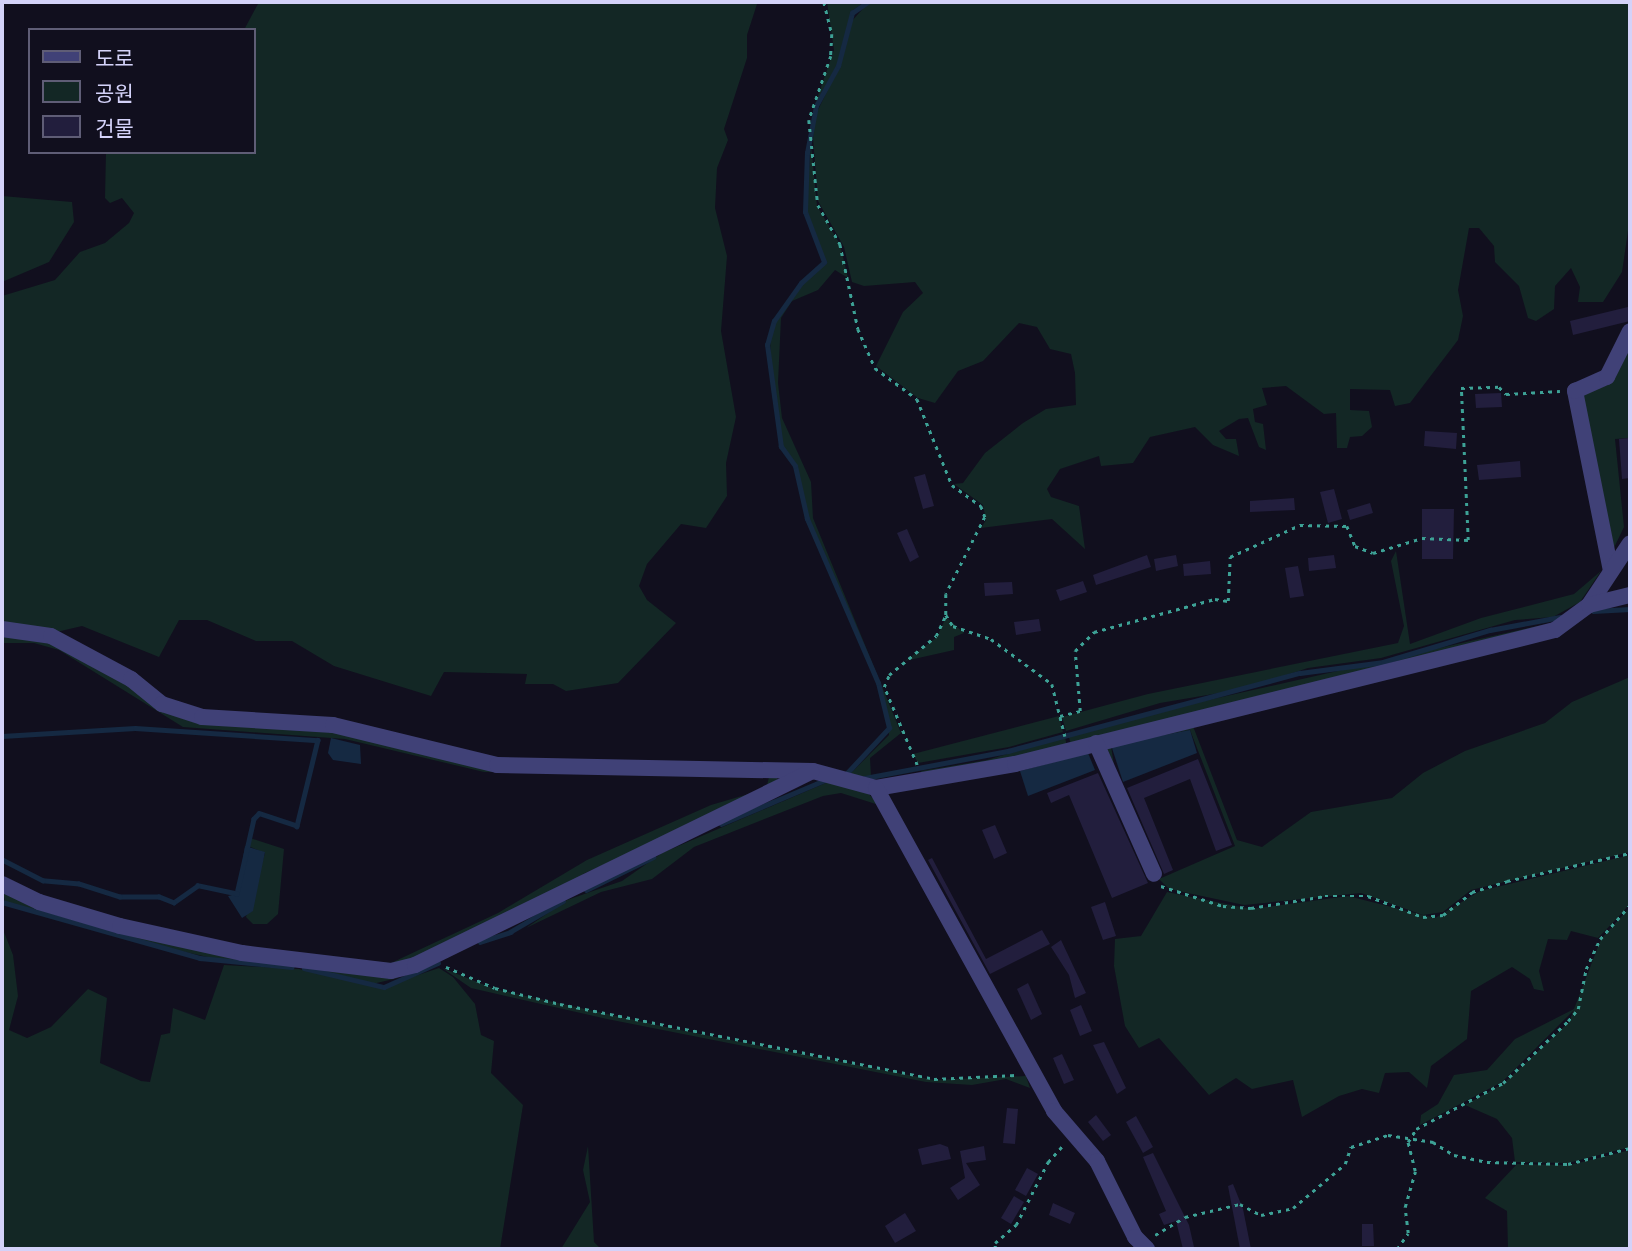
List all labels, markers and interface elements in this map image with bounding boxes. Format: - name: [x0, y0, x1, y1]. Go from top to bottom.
- legend: [28, 28, 256, 154]
- text: 도로: [95, 44, 134, 72]
- text: 공원: [95, 79, 134, 107]
- text: 건물: [95, 114, 134, 142]

